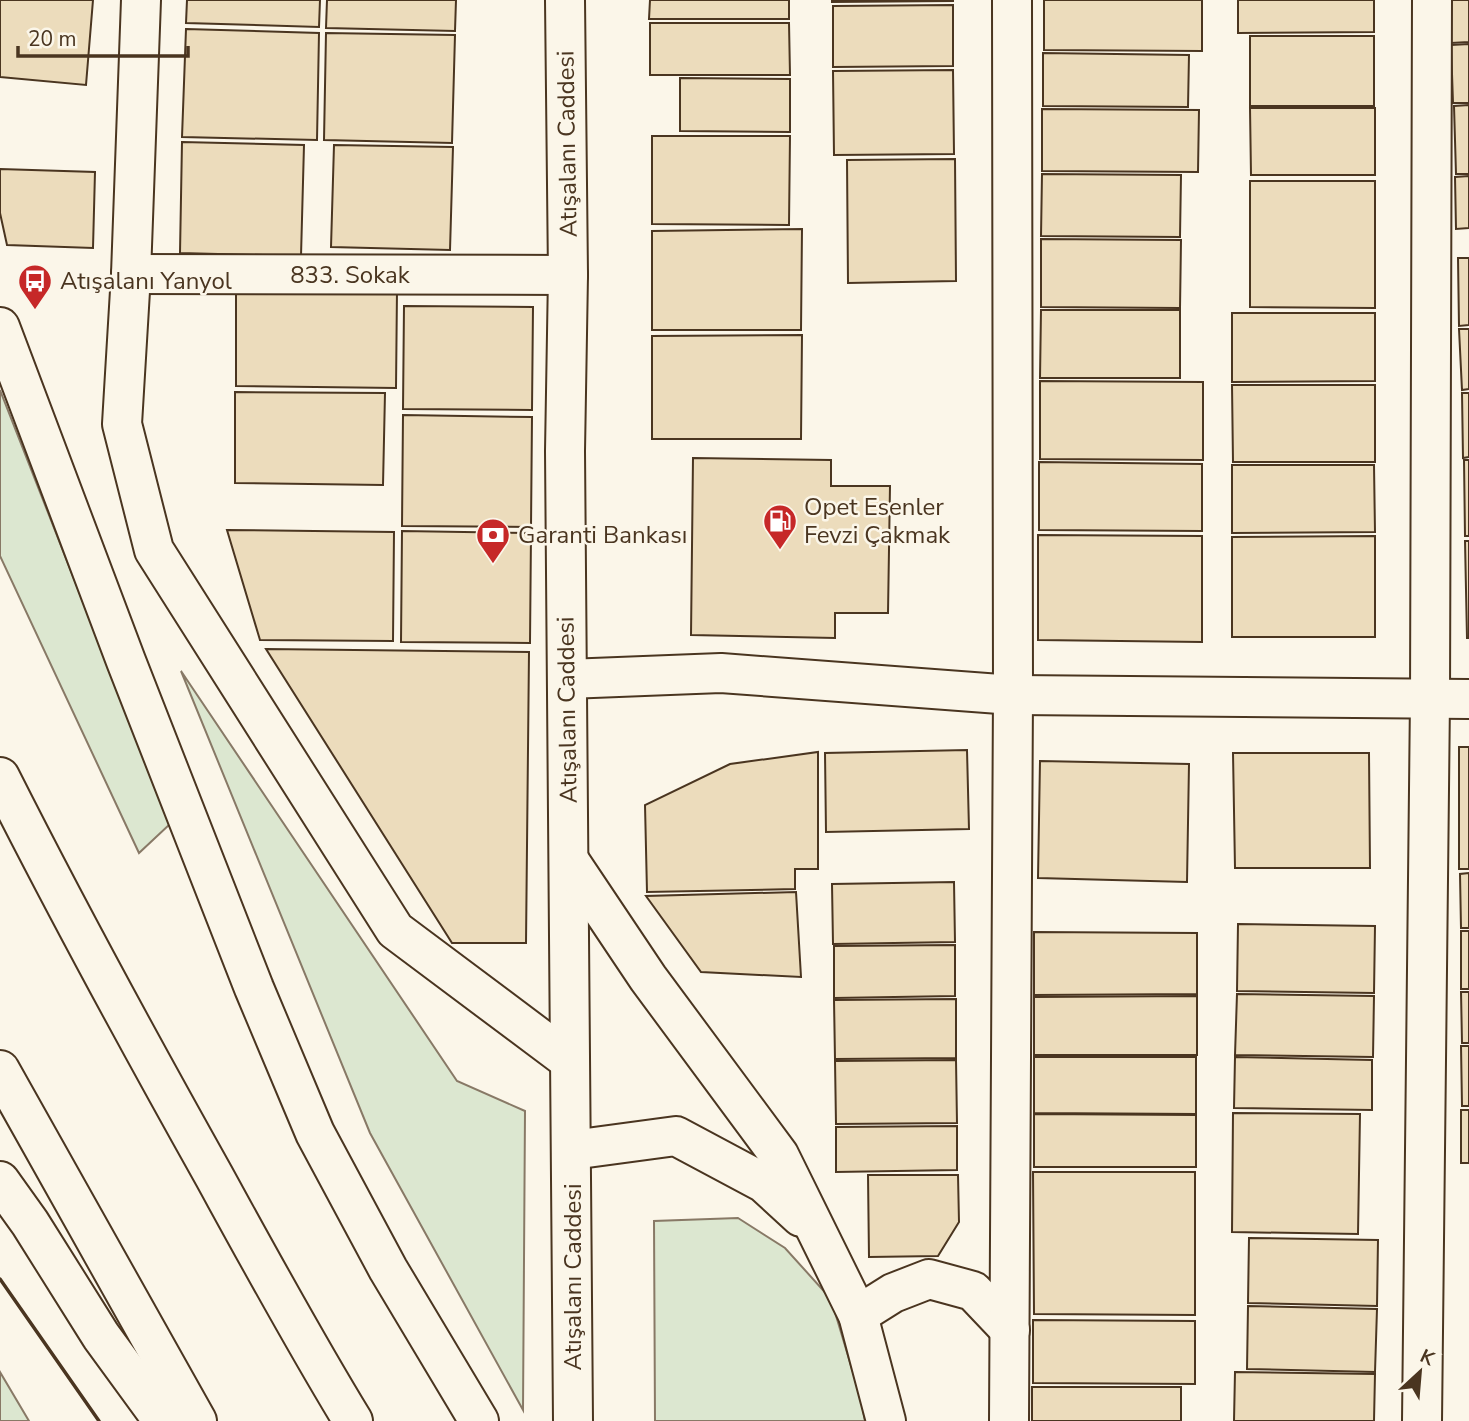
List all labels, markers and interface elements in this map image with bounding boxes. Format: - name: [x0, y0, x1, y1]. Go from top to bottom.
- scale bar: [18, 14, 187, 58]
- text: 20 m: [28, 25, 77, 53]
- street label: Atışalanı Caddesi: [549, 50, 585, 238]
- street label: 833. Sokak: [290, 259, 411, 291]
- bus stop icon: Atışalanı Yanyol: [16, 262, 54, 311]
- place label: Atışalanı Yanyol: [60, 265, 232, 297]
- place label: Opet Esenler Fevzi Çakmak: [804, 491, 951, 551]
- fuel station icon: Opet Esenler Fevzi Çakmak: [761, 502, 799, 551]
- bank icon: Garanti Bankası: [474, 516, 512, 565]
- place label: Garanti Bankası: [518, 519, 687, 551]
- street label: Atışalanı Caddesi: [549, 616, 585, 804]
- street label: Atışalanı Caddesi: [557, 1184, 589, 1370]
- north arrow: [1385, 1337, 1455, 1407]
- text: K: [1416, 1343, 1440, 1373]

